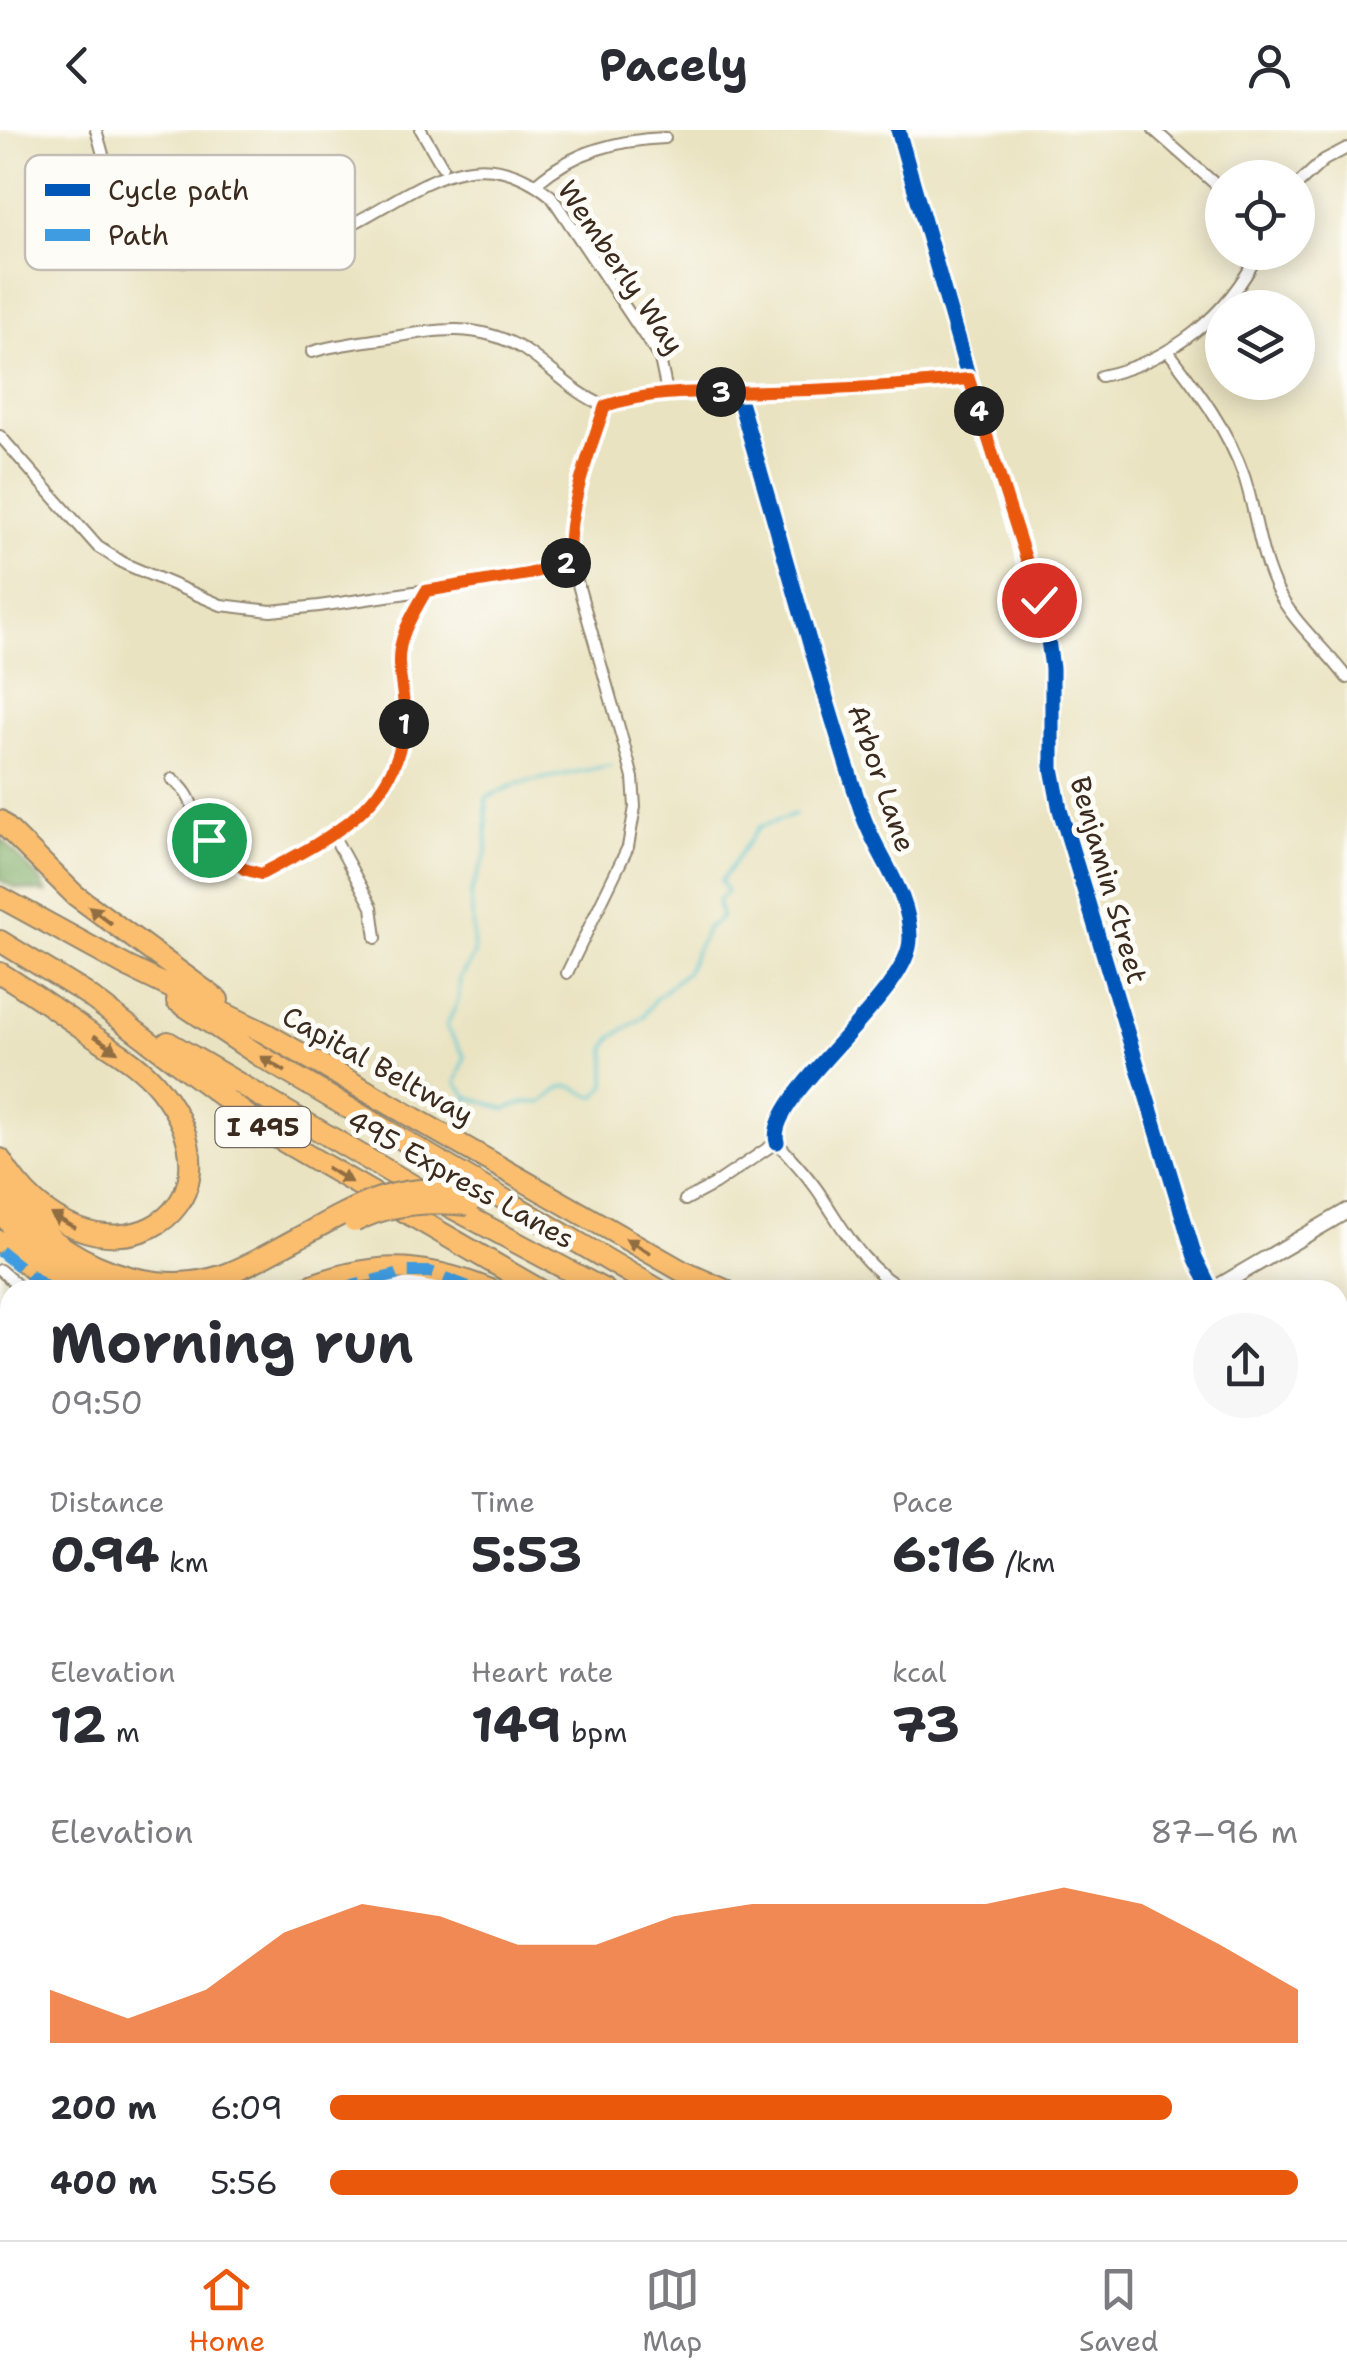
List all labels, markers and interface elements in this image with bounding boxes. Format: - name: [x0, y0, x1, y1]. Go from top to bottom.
- text: Pacely: [599, 35, 748, 95]
- icon: back: [50, 38, 105, 93]
- icon: person: [1242, 38, 1297, 93]
- legend: [25, 155, 355, 270]
- map controls: [1205, 160, 1315, 400]
- button: locate: [1205, 160, 1315, 270]
- text: Cycle path: [108, 171, 250, 209]
- street label: Wemberly Way: [549, 173, 693, 361]
- text: Path: [108, 216, 169, 254]
- button: layers: [1205, 290, 1315, 400]
- pin: 3: [696, 367, 746, 417]
- text: 3: [711, 373, 731, 411]
- pin: 4: [954, 386, 1004, 436]
- text: 4: [969, 392, 989, 430]
- pin: 2: [541, 538, 591, 588]
- text: 2: [556, 544, 576, 582]
- pin: [997, 558, 1082, 643]
- icon: check: [1012, 573, 1067, 628]
- pin: 1: [379, 699, 429, 749]
- street label: Arbor Lane: [839, 699, 925, 857]
- text: 1: [398, 705, 410, 743]
- street label: Benjamin Street: [1061, 772, 1157, 988]
- pin: [167, 798, 252, 883]
- icon: arrive: [182, 813, 237, 868]
- one-way arrow: [87, 905, 113, 926]
- street label: Capital Beltway: [276, 997, 480, 1133]
- one-way arrow: [93, 1034, 120, 1053]
- one-way arrow: [259, 1056, 287, 1073]
- street label: 495 Express Lanes: [341, 1101, 581, 1257]
- road number: I 495: [216, 1107, 310, 1147]
- one-way arrow: [325, 1166, 353, 1183]
- one-way arrow: [49, 1213, 77, 1230]
- one-way arrow: [624, 1238, 652, 1255]
- text: Morning run: [50, 1306, 414, 1380]
- button: share: [1193, 1313, 1298, 1418]
- text: 09:50: [50, 1381, 143, 1424]
- text: Distance: [50, 1483, 165, 1521]
- text: Time: [471, 1483, 535, 1521]
- text: Pace: [892, 1483, 954, 1521]
- text: 0.94: [50, 1521, 159, 1588]
- text: 5:53: [471, 1521, 582, 1588]
- text: 6:16: [892, 1521, 996, 1588]
- text: km: [159, 1543, 209, 1581]
- text: /km: [996, 1543, 1055, 1581]
- text: Elevation: [50, 1653, 175, 1691]
- text: Heart rate: [471, 1653, 614, 1691]
- text: kcal: [892, 1653, 946, 1691]
- text: 12: [50, 1691, 106, 1758]
- text: 149: [471, 1691, 561, 1758]
- text: 73: [892, 1691, 960, 1758]
- text: m: [106, 1713, 140, 1751]
- text: bpm: [561, 1713, 627, 1751]
- text: Elevation: [50, 1810, 193, 1853]
- text: 87–96 m: [1150, 1810, 1298, 1853]
- text: 200 m: [50, 2086, 157, 2129]
- text: 6:09: [210, 2086, 283, 2129]
- text: 400 m: [50, 2161, 157, 2204]
- text: 5:56: [210, 2161, 278, 2204]
- tab: Home: [188, 2262, 265, 2360]
- tab: Map: [642, 2262, 702, 2360]
- tab: Saved: [1079, 2262, 1159, 2360]

